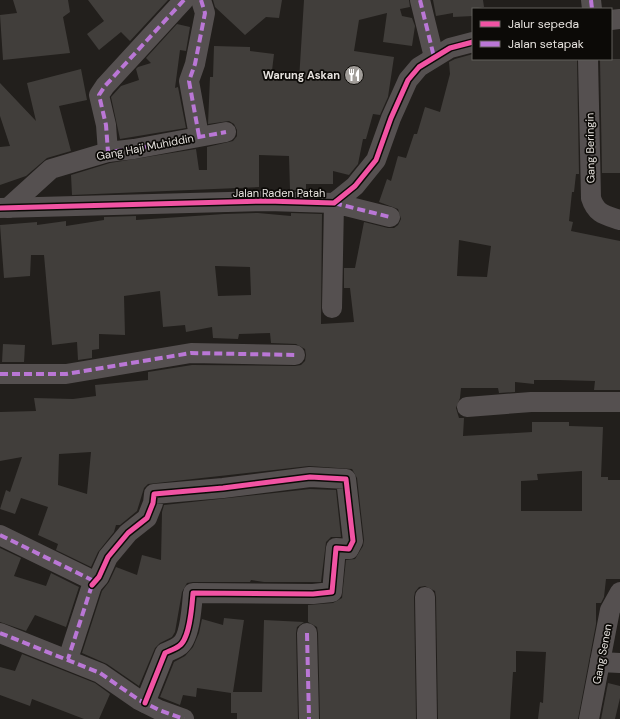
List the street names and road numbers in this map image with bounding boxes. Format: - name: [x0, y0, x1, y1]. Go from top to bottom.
- street label: Gang Beringin: [582, 113, 598, 183]
- street label: Gang Haji Muhiddin: [95, 131, 195, 163]
- street label: Jalan Raden Patah: [233, 186, 325, 200]
- street label: Gang Senen: [589, 623, 615, 685]

